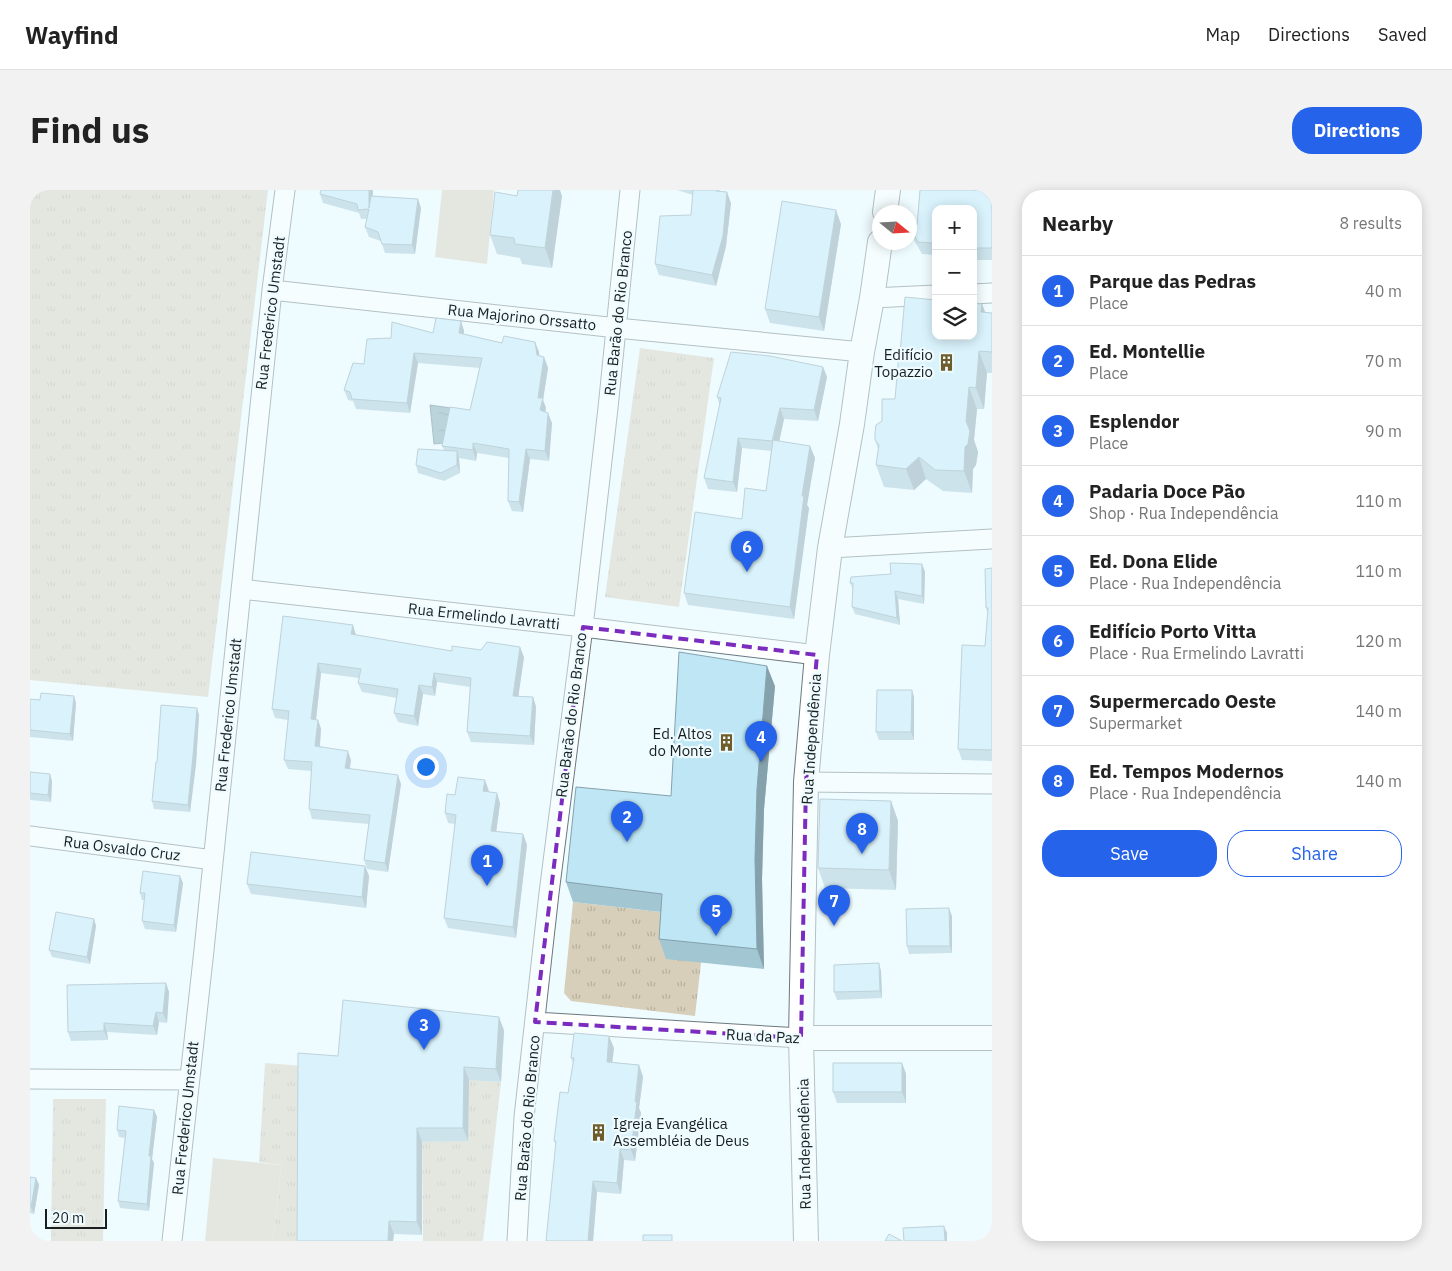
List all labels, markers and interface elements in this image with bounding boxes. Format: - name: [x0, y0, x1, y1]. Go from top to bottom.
- text: Wayfind: [25, 19, 118, 51]
- text: Map: [1205, 23, 1240, 46]
- text: Directions: [1268, 23, 1350, 46]
- text: Saved: [1378, 23, 1427, 46]
- text: Find us: [30, 107, 149, 153]
- button: Directions: [1292, 107, 1422, 154]
- north arrow: [872, 205, 917, 250]
- map controls: [932, 205, 977, 340]
- button: +: [932, 205, 977, 250]
- text: Nearby: [1042, 209, 1113, 237]
- text: 8 results: [1339, 213, 1402, 233]
- street label: Rua Barão do Rio Branco: [600, 229, 636, 397]
- street label: Rua Frederico Umstadt: [251, 235, 289, 391]
- button: −: [932, 250, 977, 295]
- text: Parque das Pedras: [1089, 269, 1256, 293]
- text: 1: [1053, 281, 1063, 301]
- text: 40 m: [1365, 281, 1402, 301]
- text: Place: [1089, 293, 1128, 313]
- button: layers: [932, 295, 977, 340]
- street label: Rua Majorino Orssatto: [447, 300, 597, 334]
- text: Ed. Montellie: [1089, 339, 1205, 363]
- place label: Edifício Topazzio: [874, 345, 933, 381]
- text: 2: [1053, 351, 1063, 371]
- text: 70 m: [1365, 351, 1402, 371]
- building icon: Edifício Topazzio: [937, 353, 957, 373]
- text: Place: [1089, 363, 1128, 383]
- text: Esplendor: [1089, 409, 1179, 433]
- text: 3: [1053, 421, 1063, 441]
- text: 90 m: [1365, 421, 1402, 441]
- text: Place: [1089, 433, 1128, 453]
- text: Padaria Doce Pão: [1089, 479, 1245, 503]
- text: 4: [1053, 491, 1063, 511]
- text: 110 m: [1355, 491, 1402, 511]
- text: Shop · Rua Independência: [1089, 503, 1279, 523]
- pin: 6: [731, 531, 763, 572]
- text: Ed. Dona Elide: [1089, 549, 1218, 573]
- text: 5: [1053, 561, 1063, 581]
- text: 110 m: [1355, 561, 1402, 581]
- text: Place · Rua Independência: [1089, 573, 1281, 593]
- street label: Rua Ermelindo Lavratti: [407, 599, 561, 633]
- text: Edifício Porto Vitta: [1089, 619, 1256, 643]
- street label: Rua Barão do Rio Branco: [551, 631, 591, 799]
- text: 6: [1053, 631, 1063, 651]
- text: 120 m: [1355, 631, 1402, 651]
- street label: Rua Frederico Umstadt: [210, 637, 246, 793]
- text: Place · Rua Ermelindo Lavratti: [1089, 643, 1304, 663]
- street label: Rua Independência: [797, 673, 825, 805]
- text: Supermercado Oeste: [1089, 689, 1276, 713]
- text: 7: [1053, 701, 1063, 721]
- text: 140 m: [1355, 701, 1402, 721]
- text: Supermarket: [1089, 713, 1182, 733]
- pin: 4: [745, 721, 777, 762]
- place label: Ed. Altos do Monte: [649, 724, 712, 760]
- building icon: Ed. Altos do Monte: [716, 732, 736, 752]
- your location: [413, 754, 439, 780]
- text: Ed. Tempos Modernos: [1089, 759, 1284, 783]
- text: 8: [1053, 771, 1063, 791]
- text: 140 m: [1355, 771, 1402, 791]
- text: Place · Rua Independência: [1089, 783, 1281, 803]
- pin: 2: [611, 801, 643, 842]
- pin: 8: [846, 813, 878, 854]
- button: Save: [1042, 830, 1217, 877]
- button: Share: [1227, 830, 1402, 877]
- street label: Rua Osvaldo Cruz: [62, 831, 182, 865]
- pin: 1: [471, 845, 503, 886]
- pin: 7: [818, 885, 850, 926]
- pin: 5: [700, 895, 732, 936]
- pin: 3: [408, 1009, 440, 1050]
- street label: Rua da Paz: [726, 1025, 800, 1047]
- street label: Rua Barão do Rio Branco: [510, 1034, 544, 1202]
- street label: Rua Frederico Umstadt: [167, 1040, 203, 1196]
- street label: Rua Independência: [793, 1078, 815, 1210]
- place label: Igreja Evangélica Assembléia de Deus: [613, 1114, 749, 1150]
- building icon: Igreja Evangélica Assembléia de Deus: [589, 1122, 609, 1142]
- scale bar: [45, 1206, 108, 1229]
- text: 20 m: [52, 1209, 84, 1227]

